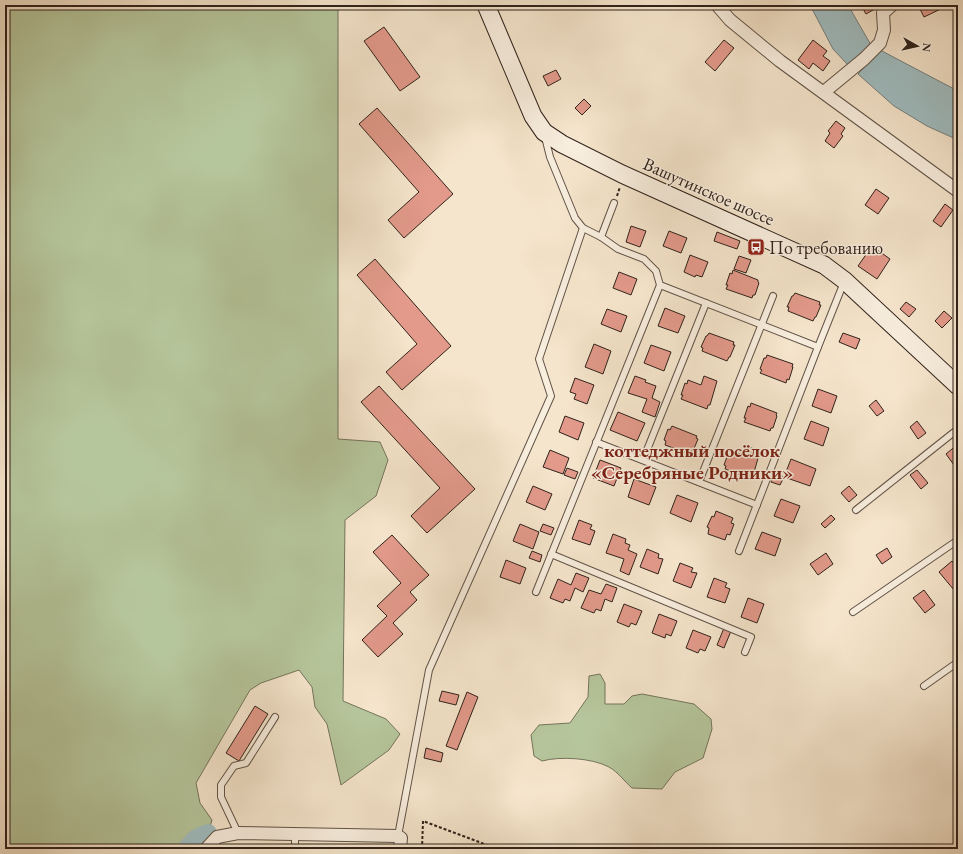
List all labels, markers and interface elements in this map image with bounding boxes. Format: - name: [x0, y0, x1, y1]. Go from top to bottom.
- north arrow: [897, 26, 937, 66]
- text: N: [919, 42, 934, 53]
- street label: Вашутинское шоссе: [640, 152, 778, 230]
- place label: По требованию: [769, 236, 883, 259]
- bus stop icon: По требованию: [746, 237, 766, 257]
- district label: коттеджный посёлок «Серебряные Родники»: [591, 438, 793, 485]

